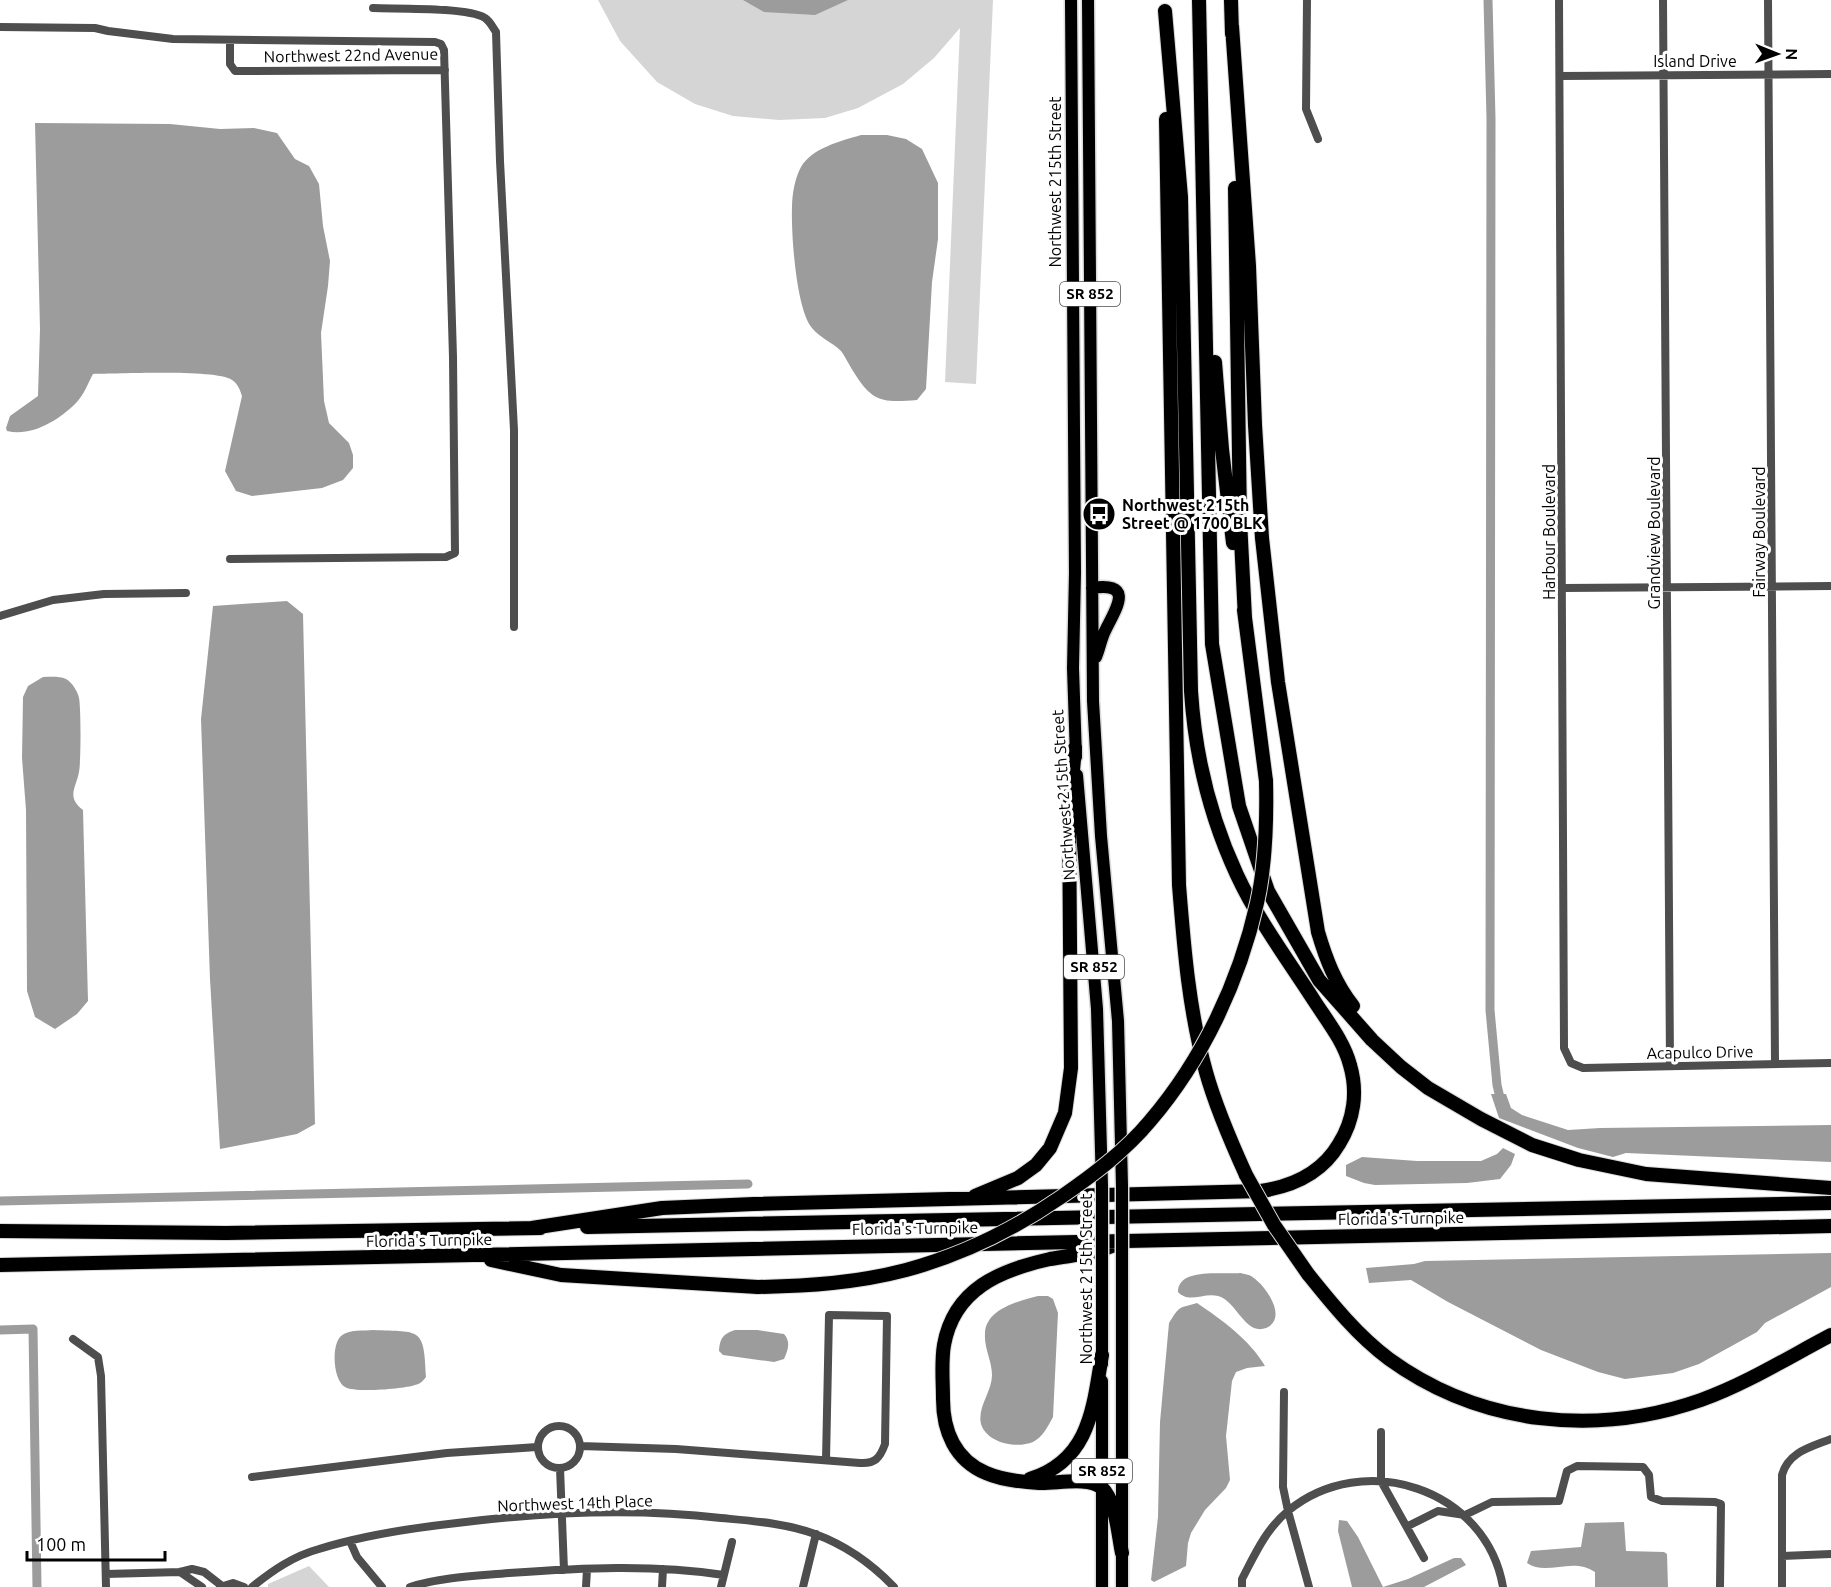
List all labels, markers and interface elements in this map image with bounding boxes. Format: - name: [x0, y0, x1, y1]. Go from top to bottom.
- north arrow: [1747, 24, 1807, 84]
- street label: Northwest 22nd Avenue: [264, 44, 438, 66]
- text: N: [1783, 48, 1801, 60]
- street label: Island Drive: [1653, 52, 1737, 70]
- street label: Northwest 215th Street: [1046, 96, 1064, 268]
- road number: SR 852: [1060, 282, 1120, 306]
- street label: Grandview Boulevard: [1645, 456, 1663, 610]
- street label: Harbour Boulevard: [1540, 464, 1558, 600]
- street label: Fairway Boulevard: [1750, 466, 1768, 598]
- bus stop icon: Northwest 215th Street @ 1700 BLK: [1081, 496, 1117, 532]
- place label: Northwest 215th Street @ 1700 BLK: [1122, 496, 1263, 532]
- street label: Northwest 215th Street: [1048, 708, 1078, 881]
- road number: SR 852: [1064, 955, 1124, 979]
- street label: Acapulco Drive: [1646, 1042, 1754, 1062]
- street label: Northwest 215th Street: [1077, 1193, 1095, 1365]
- street label: Florida's Turnpike: [1338, 1208, 1464, 1228]
- street label: Florida's Turnpike: [852, 1218, 978, 1238]
- street label: Florida's Turnpike: [366, 1230, 492, 1250]
- road number: SR 852: [1072, 1459, 1132, 1483]
- street label: Northwest 14th Place: [497, 1491, 653, 1515]
- scale bar: [27, 1524, 165, 1562]
- text: 100 m: [36, 1534, 86, 1554]

